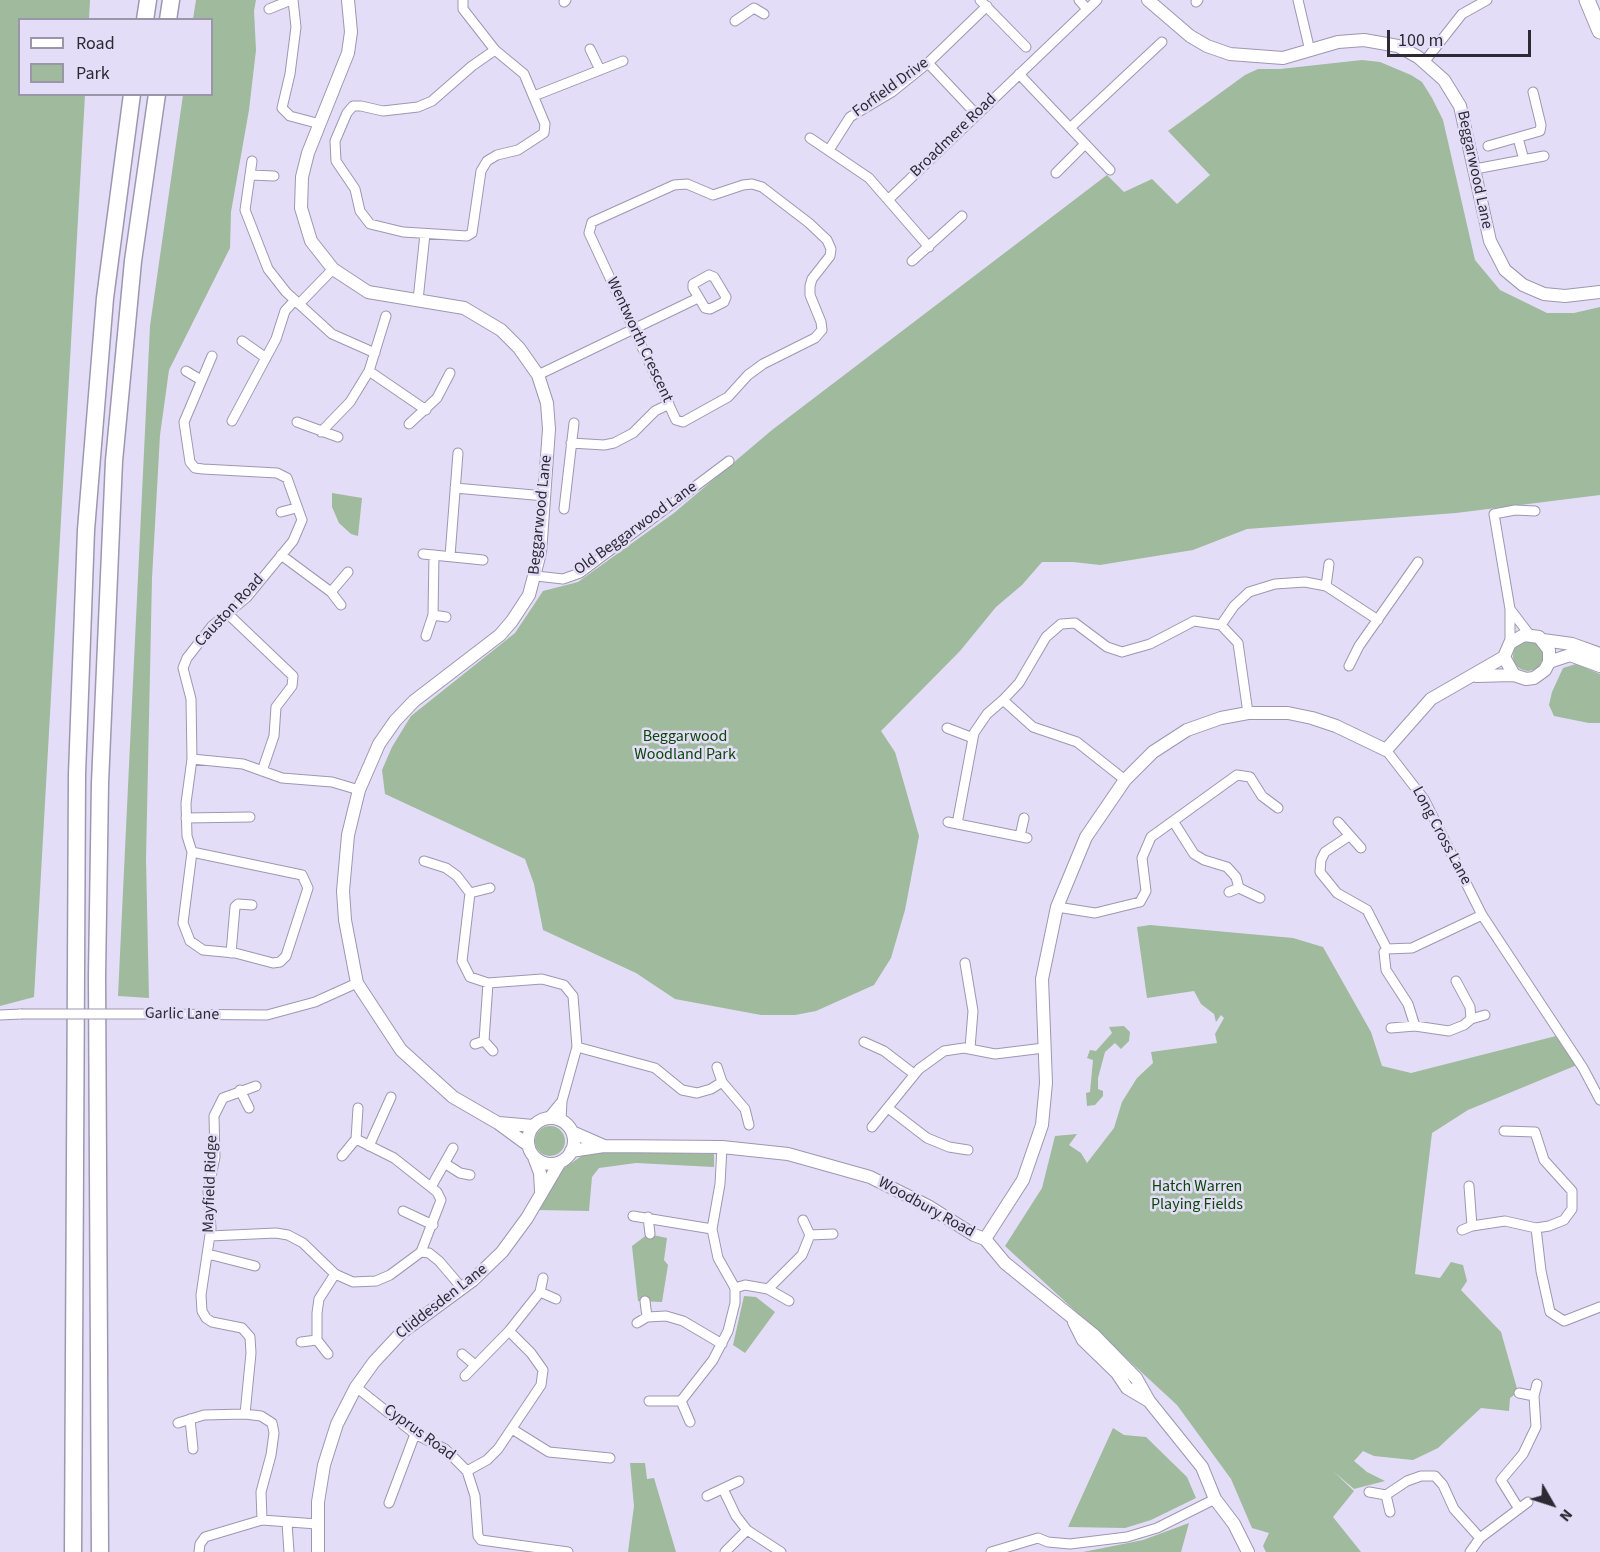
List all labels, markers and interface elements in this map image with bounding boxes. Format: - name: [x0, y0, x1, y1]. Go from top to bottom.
- legend: [18, 18, 213, 96]
- scale bar: [1390, 18, 1534, 56]
- text: 100 m: [1398, 28, 1443, 53]
- text: Road: [76, 31, 115, 56]
- street label: Forfield Drive: [849, 54, 933, 122]
- text: Park: [76, 61, 110, 86]
- street label: Broadmere Road: [907, 90, 1001, 182]
- street label: Beggarwood Lane: [1452, 109, 1496, 231]
- street label: Wentworth Crescent: [602, 274, 676, 406]
- street label: Beggarwood Lane: [525, 454, 557, 576]
- street label: Old Beggarwood Lane: [571, 478, 701, 580]
- street label: Causton Road: [191, 571, 269, 651]
- park label: Beggarwood Woodland Park: [634, 727, 736, 765]
- street label: Long Cross Lane: [1407, 784, 1475, 888]
- street label: Garlic Lane: [145, 1005, 219, 1025]
- street label: Mayfield Ridge: [200, 1135, 222, 1233]
- street label: Woodbury Road: [874, 1174, 978, 1242]
- park label: Hatch Warren Playing Fields: [1151, 1177, 1243, 1215]
- street label: Cliddesden Lane: [392, 1260, 492, 1344]
- street label: Cyprus Road: [379, 1401, 459, 1465]
- north arrow: [1522, 1474, 1582, 1534]
- text: N: [1554, 1504, 1578, 1526]

